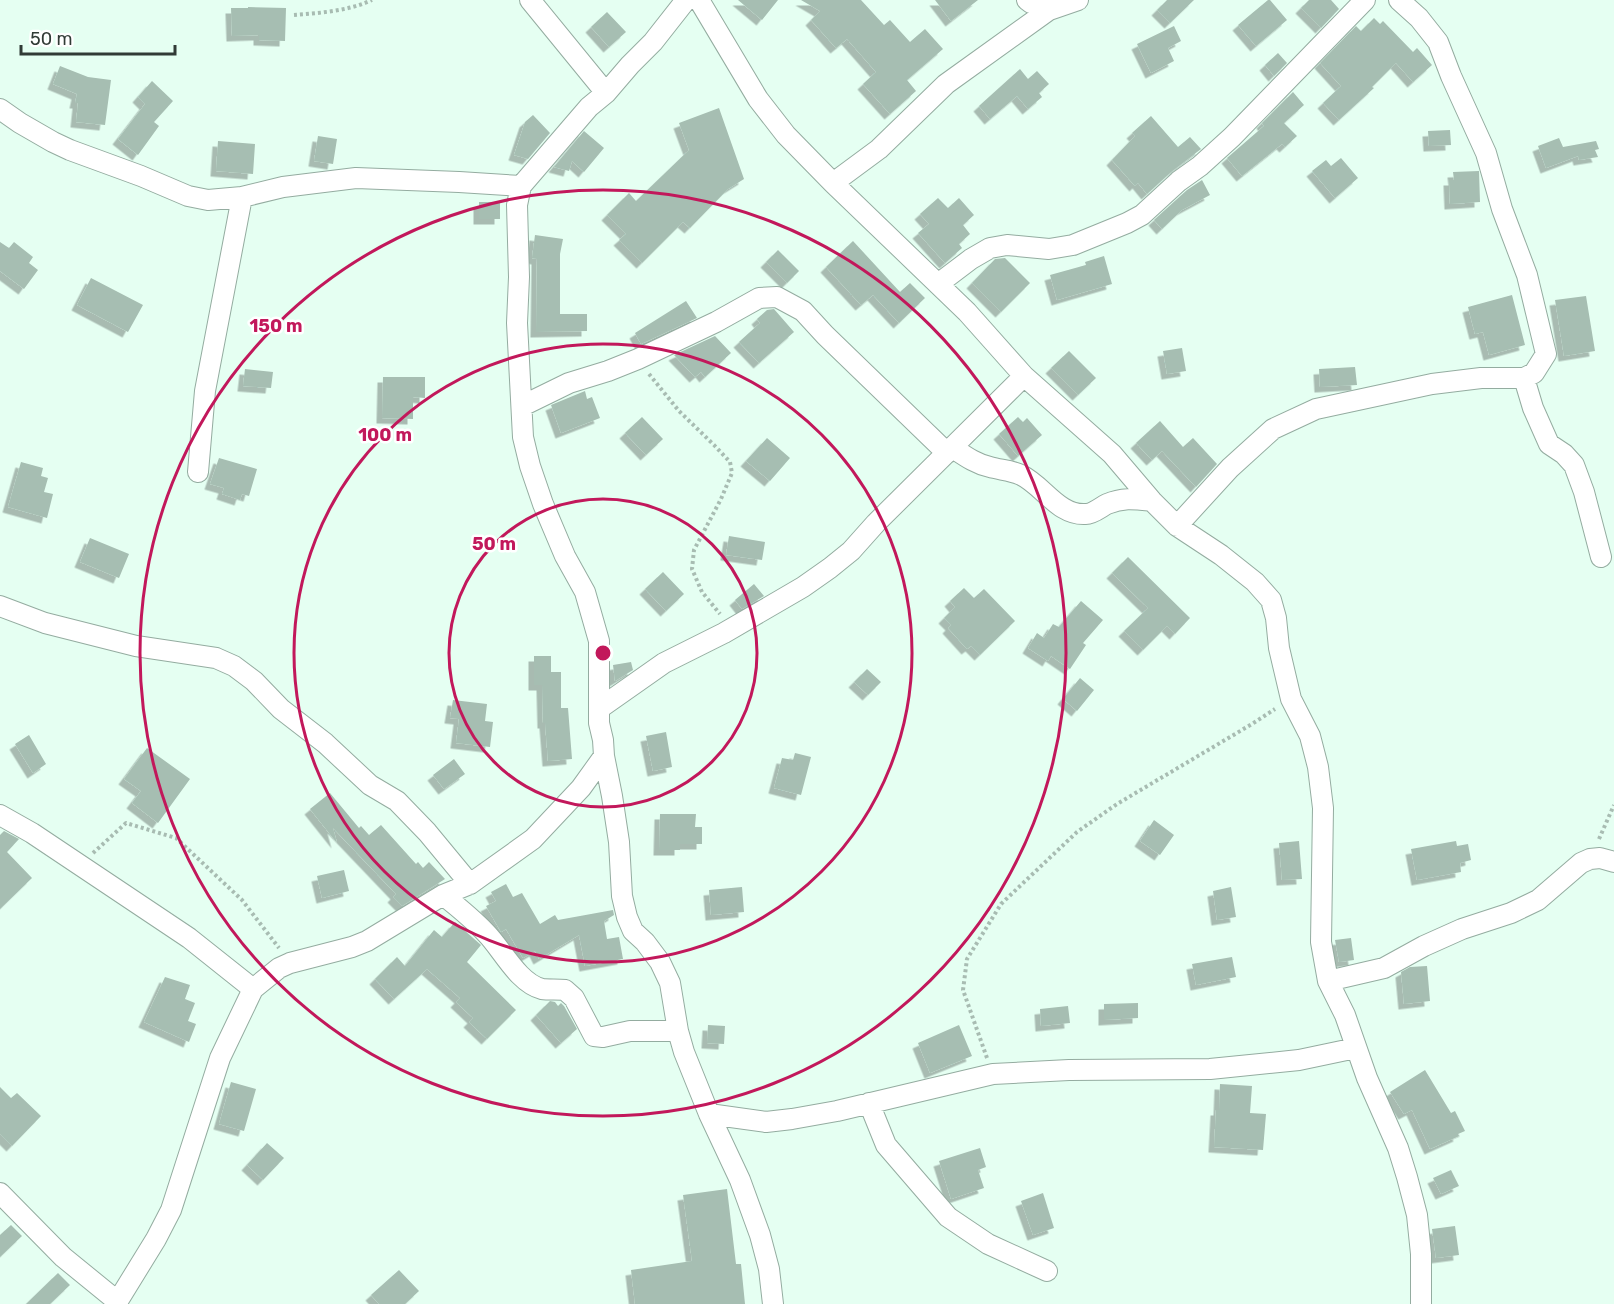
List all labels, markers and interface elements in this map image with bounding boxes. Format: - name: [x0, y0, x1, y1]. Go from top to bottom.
- scale bar: [21, 18, 176, 56]
- text: 50 m: [30, 28, 73, 50]
- text: 150 m: [249, 315, 303, 337]
- text: 100 m: [358, 424, 412, 446]
- text: 50 m: [472, 533, 516, 555]
- centre of rings: [593, 643, 613, 663]

